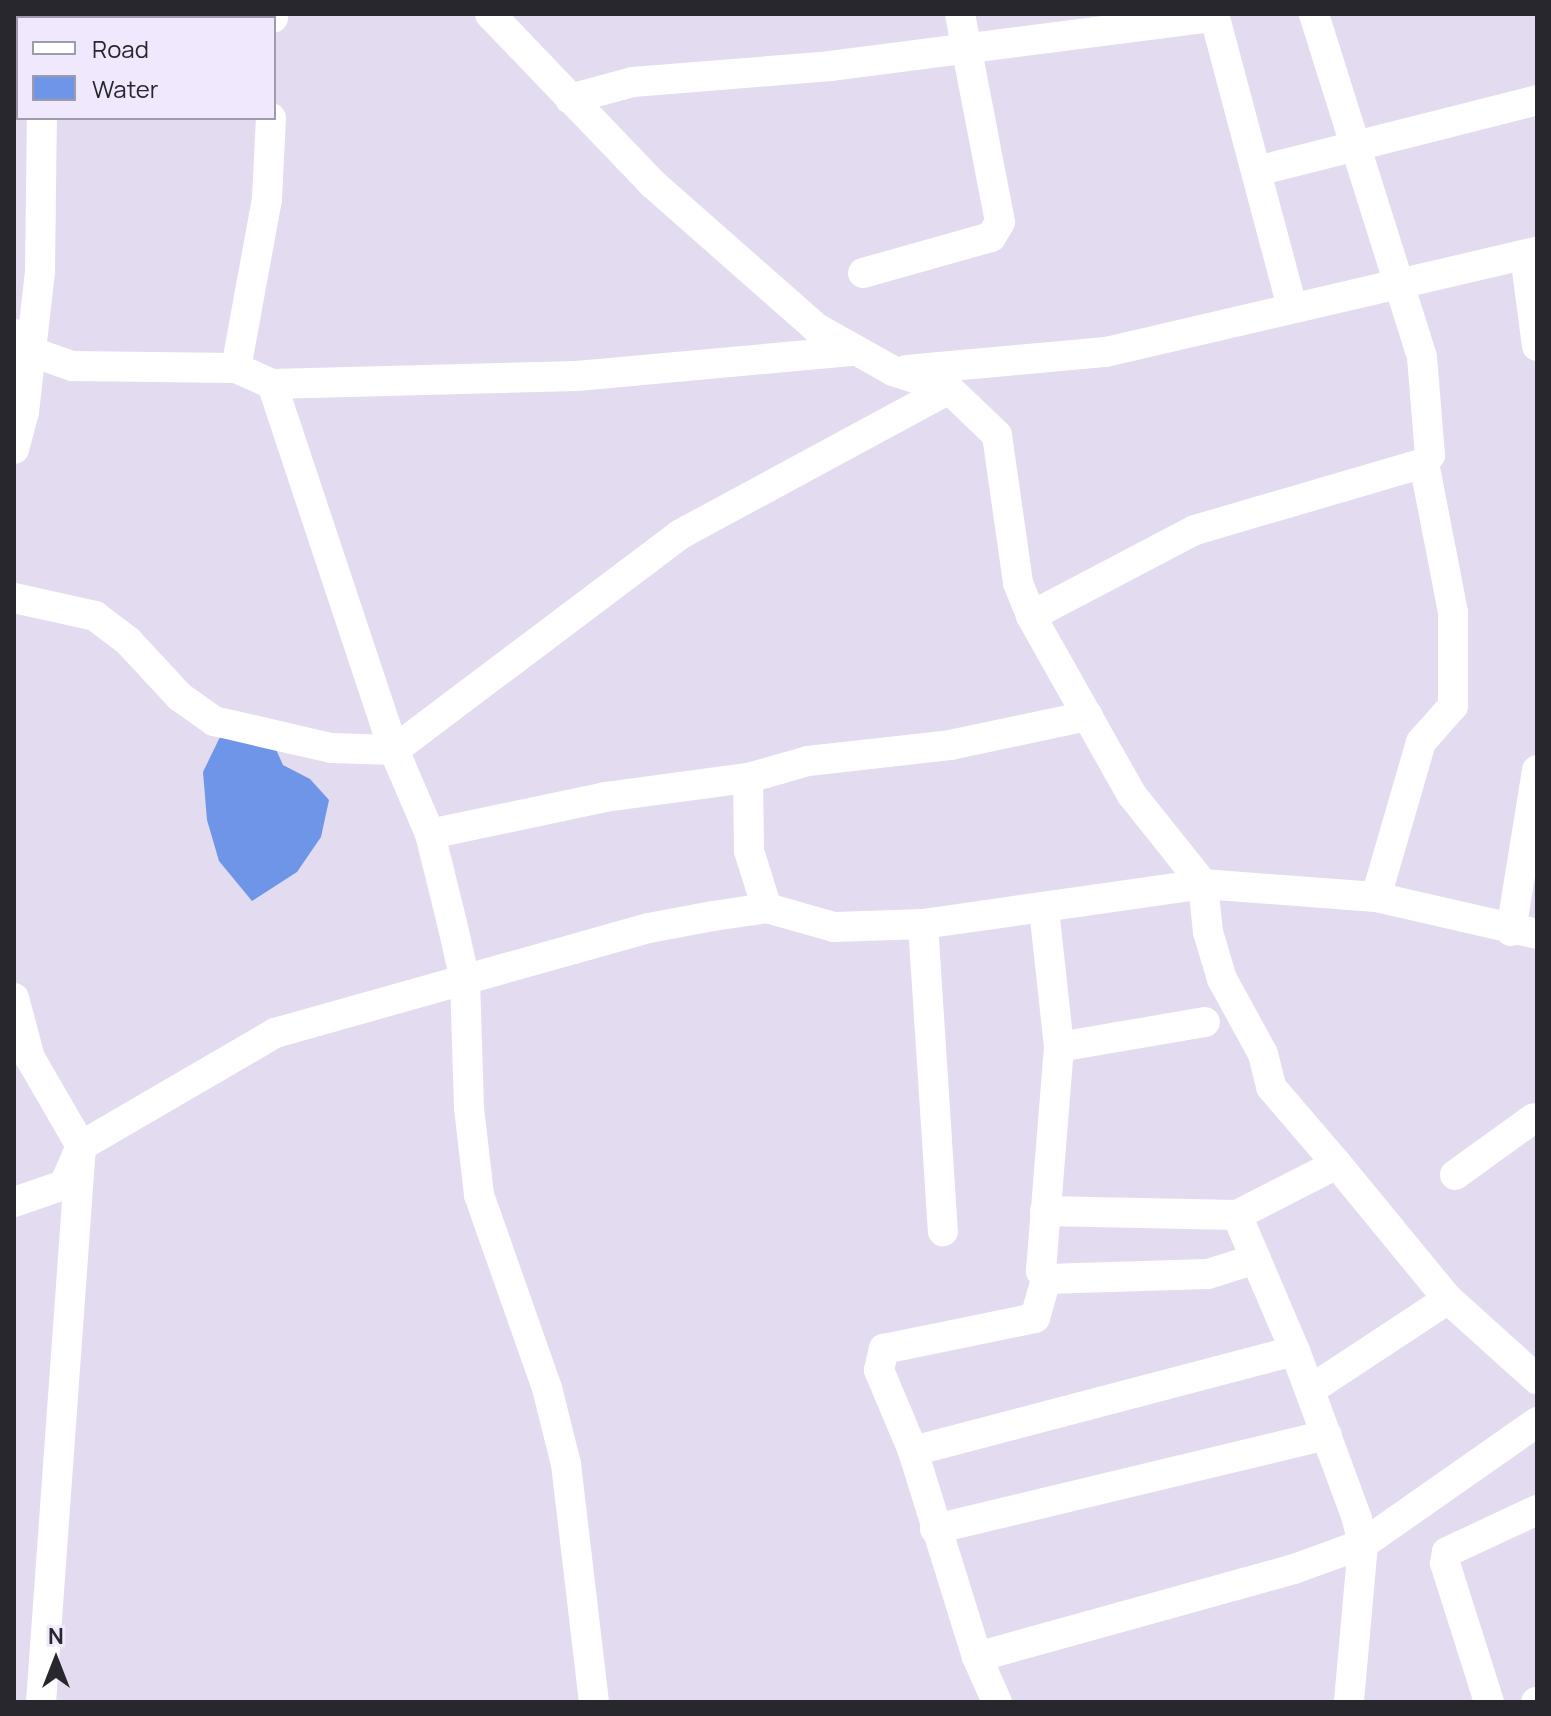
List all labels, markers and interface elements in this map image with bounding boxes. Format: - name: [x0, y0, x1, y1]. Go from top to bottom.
- legend: [16, 16, 276, 120]
- text: Road: [92, 32, 149, 65]
- text: Water: [92, 72, 159, 105]
- north arrow: [16, 1620, 96, 1700]
- text: N: [48, 1621, 64, 1651]

